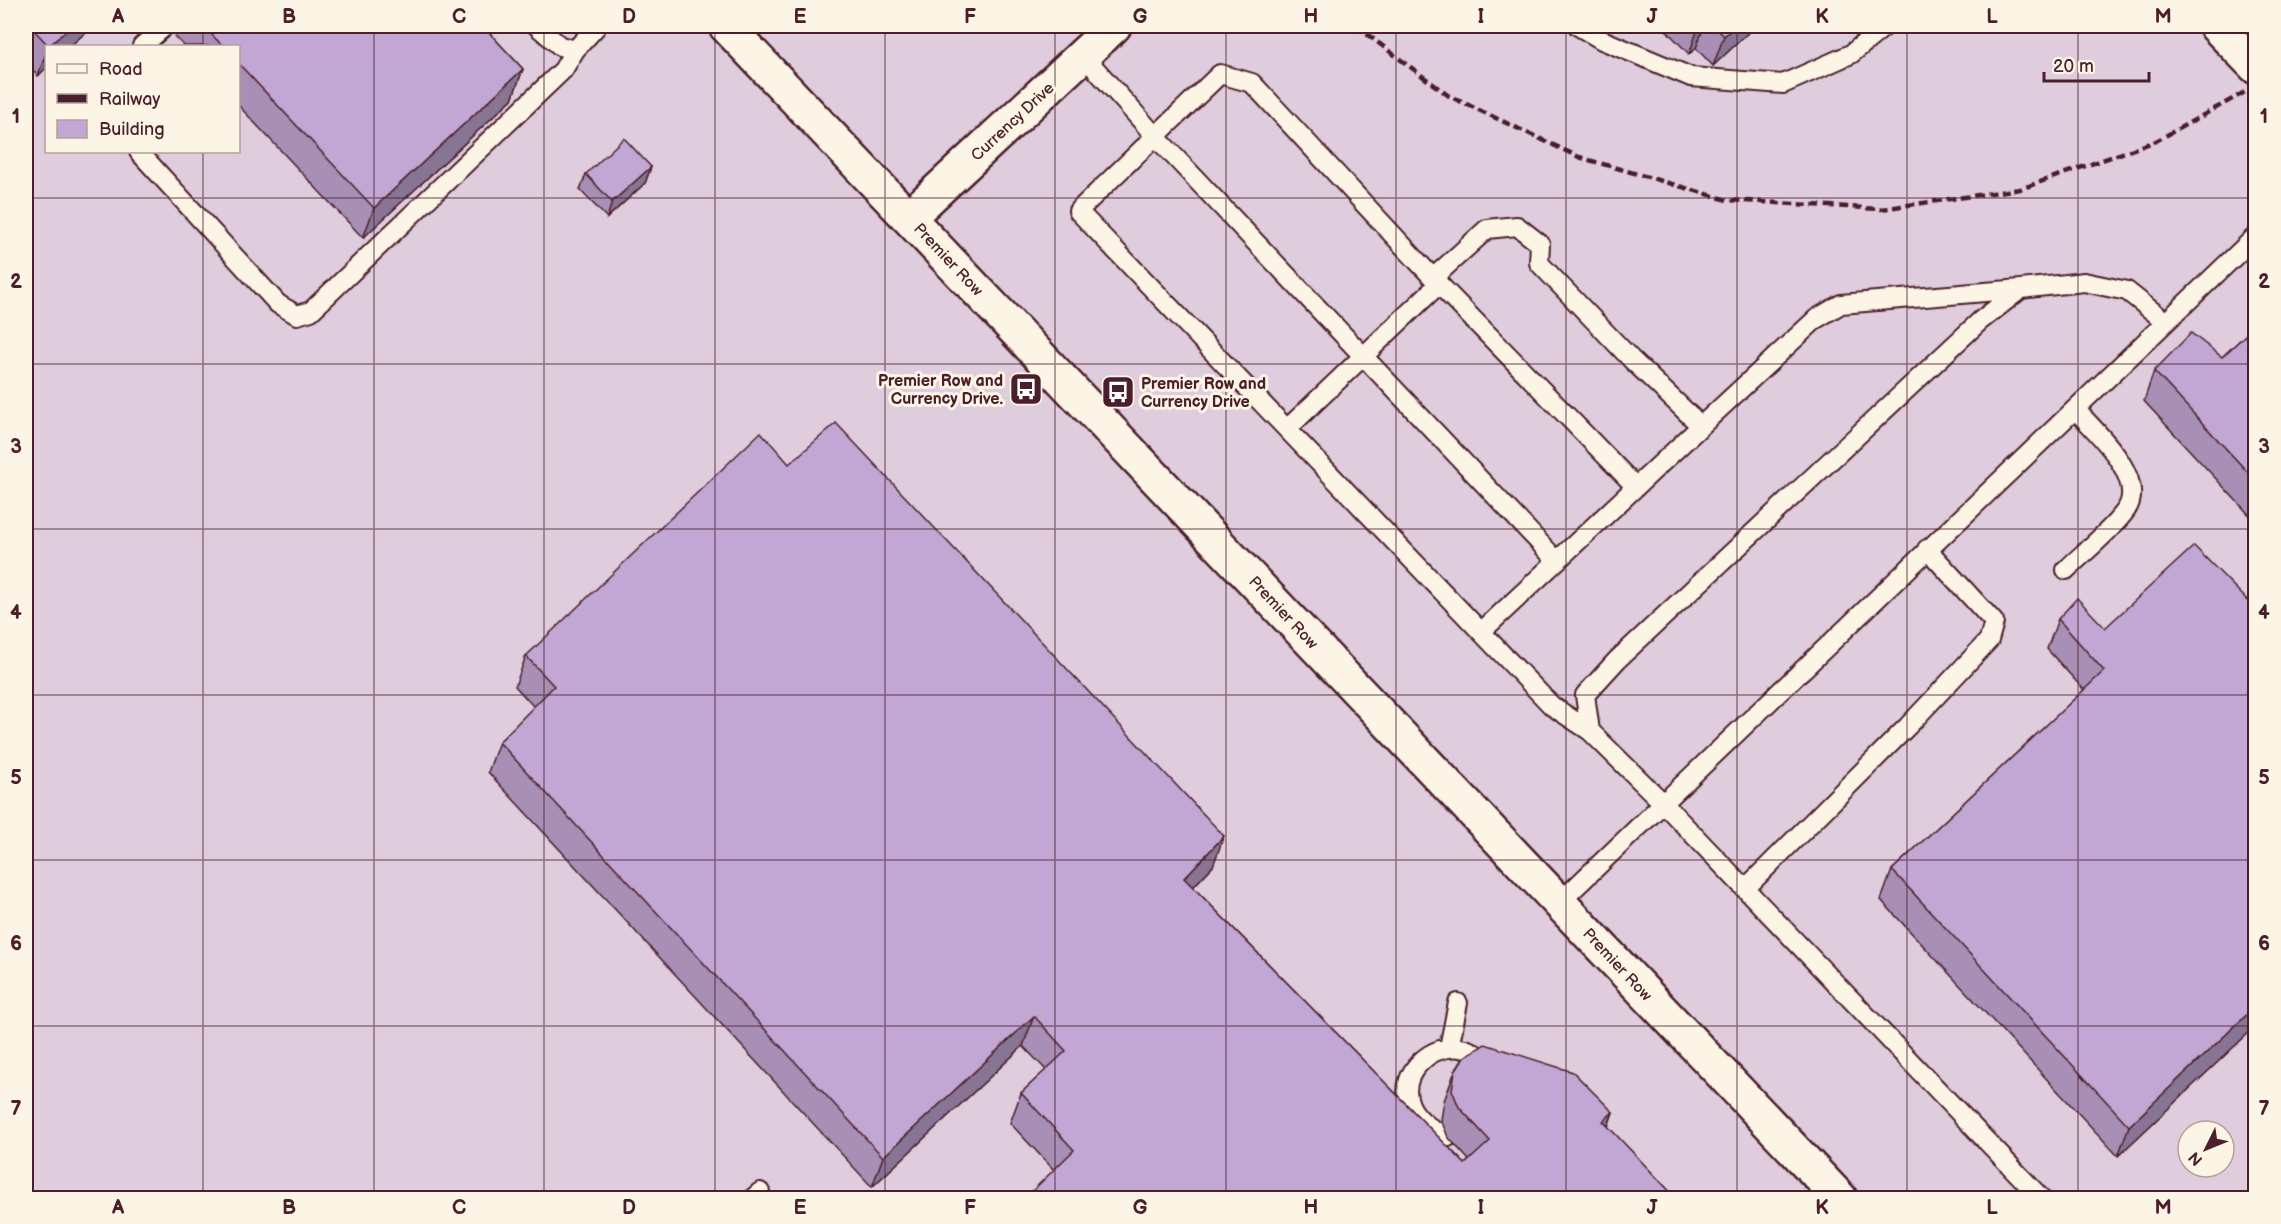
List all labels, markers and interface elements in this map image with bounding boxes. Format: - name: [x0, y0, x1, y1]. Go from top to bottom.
- text: A: [111, 5, 125, 29]
- text: B: [282, 5, 296, 29]
- text: C: [452, 5, 466, 29]
- text: D: [622, 5, 636, 29]
- text: E: [794, 5, 807, 29]
- text: F: [964, 5, 976, 29]
- text: G: [1133, 5, 1148, 29]
- text: H: [1304, 5, 1318, 29]
- text: I: [1478, 5, 1484, 29]
- text: J: [1647, 5, 1659, 29]
- text: K: [1815, 5, 1829, 29]
- text: L: [1986, 5, 1998, 29]
- text: M: [2154, 5, 2172, 29]
- legend: [45, 45, 240, 153]
- scale bar: [2044, 45, 2149, 83]
- text: 20 m: [2053, 56, 2094, 77]
- text: Road: [99, 59, 143, 80]
- street label: Currency Drive: [968, 78, 1059, 165]
- text: Railway: [99, 89, 161, 110]
- text: 1: [12, 105, 20, 129]
- text: 1: [2260, 105, 2268, 129]
- text: Building: [99, 119, 165, 140]
- street label: Premier Row: [909, 220, 987, 301]
- text: 2: [10, 270, 22, 294]
- text: 2: [2258, 270, 2270, 294]
- bus stop icon: Premier Row and Currency Drive.: [1008, 371, 1044, 407]
- place label: Premier Row and Currency Drive.: [878, 372, 1003, 409]
- bus stop icon: Premier Row and Currency Drive: [1100, 374, 1136, 410]
- place label: Premier Row and Currency Drive: [1141, 375, 1266, 412]
- text: 3: [10, 435, 22, 459]
- text: 3: [2258, 435, 2270, 459]
- street label: Premier Row: [1244, 573, 1322, 654]
- text: 4: [10, 601, 22, 625]
- text: 4: [2258, 601, 2270, 625]
- text: 5: [10, 766, 22, 790]
- text: 5: [2258, 766, 2270, 790]
- street label: Premier Row: [1578, 925, 1656, 1006]
- text: 6: [10, 932, 22, 956]
- text: 6: [2258, 932, 2270, 956]
- text: 7: [10, 1097, 22, 1121]
- text: 7: [2258, 1097, 2270, 1121]
- north arrow: [2176, 1119, 2236, 1179]
- text: N: [2185, 1147, 2207, 1169]
- text: A: [111, 1196, 125, 1220]
- text: B: [282, 1196, 296, 1220]
- text: C: [452, 1196, 466, 1220]
- text: D: [622, 1196, 636, 1220]
- text: E: [794, 1196, 807, 1220]
- text: F: [964, 1196, 976, 1220]
- text: G: [1133, 1196, 1148, 1220]
- text: H: [1304, 1196, 1318, 1220]
- text: I: [1478, 1196, 1484, 1220]
- text: J: [1647, 1196, 1659, 1220]
- text: K: [1815, 1196, 1829, 1220]
- text: L: [1986, 1196, 1998, 1220]
- text: M: [2154, 1196, 2172, 1220]

